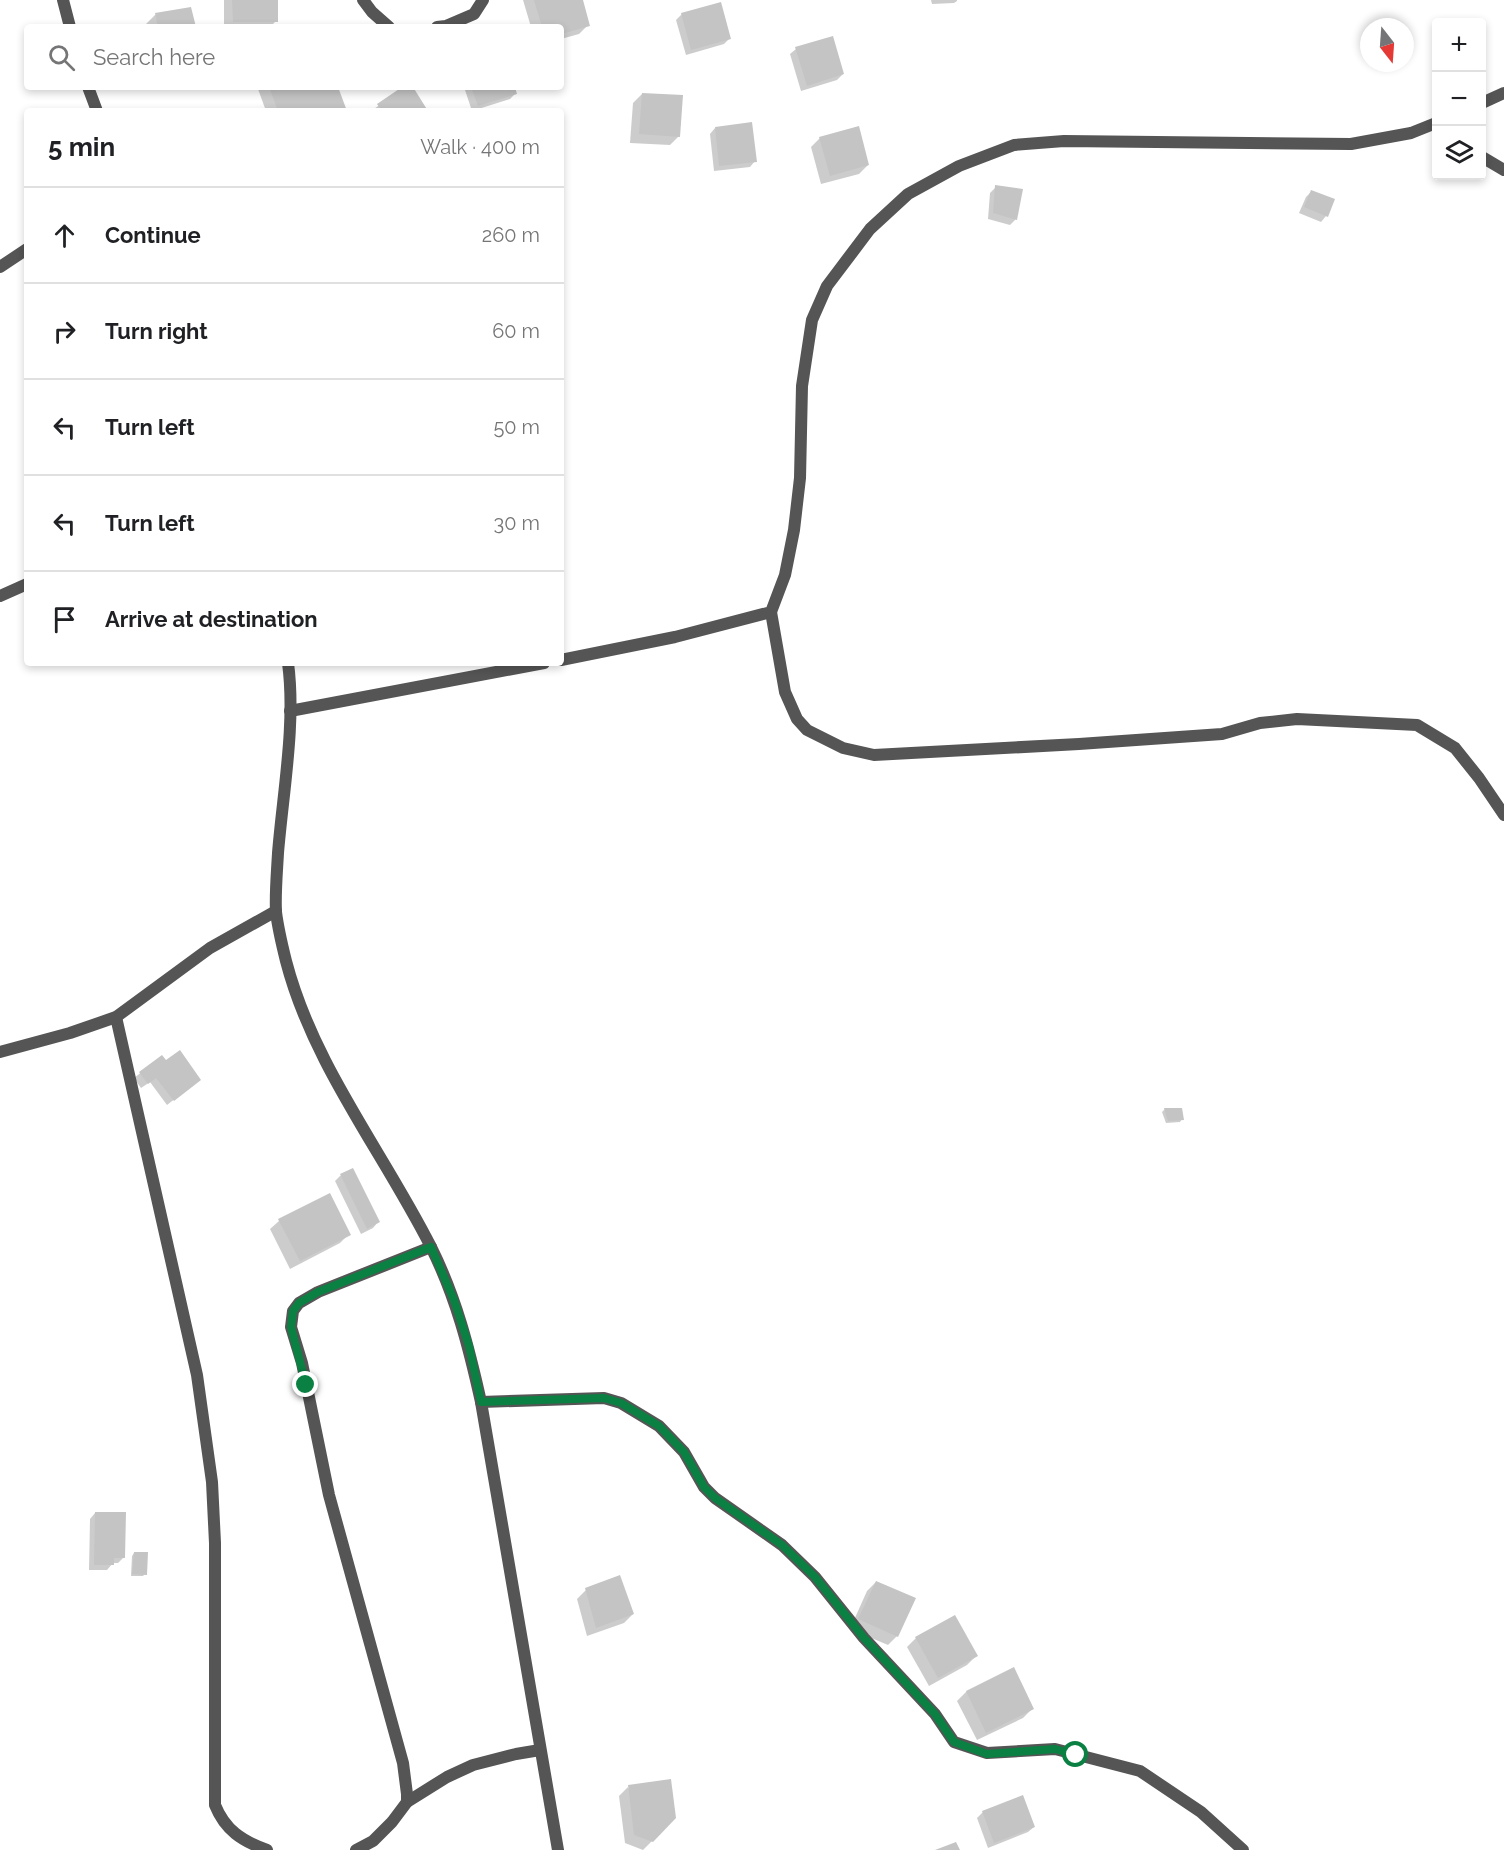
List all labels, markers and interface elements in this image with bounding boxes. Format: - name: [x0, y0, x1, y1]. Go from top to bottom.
- north arrow: [1360, 18, 1414, 72]
- map controls: [1432, 18, 1486, 180]
- button: +: [1432, 18, 1486, 72]
- search box: [24, 24, 564, 90]
- icon: search: [45, 41, 78, 74]
- text: Search here: [93, 44, 215, 70]
- button: −: [1432, 72, 1486, 126]
- button: layers: [1432, 126, 1486, 180]
- text: 5 min: [48, 132, 115, 162]
- text: Walk · 400 m: [420, 135, 540, 159]
- icon: ahead: [48, 219, 81, 252]
- text: Continue: [105, 222, 201, 248]
- text: 260 m: [482, 223, 540, 247]
- icon: right: [48, 315, 81, 348]
- text: Turn right: [105, 318, 208, 344]
- text: 60 m: [492, 319, 540, 343]
- icon: left: [48, 411, 81, 444]
- text: Turn left: [105, 414, 195, 440]
- text: 50 m: [493, 415, 540, 439]
- icon: left: [48, 507, 81, 540]
- text: Turn left: [105, 510, 195, 536]
- text: 30 m: [494, 511, 540, 535]
- icon: arrive: [48, 603, 81, 636]
- text: Arrive at destination: [105, 606, 318, 632]
- route end: [292, 1371, 318, 1397]
- route start: [1062, 1741, 1088, 1767]

